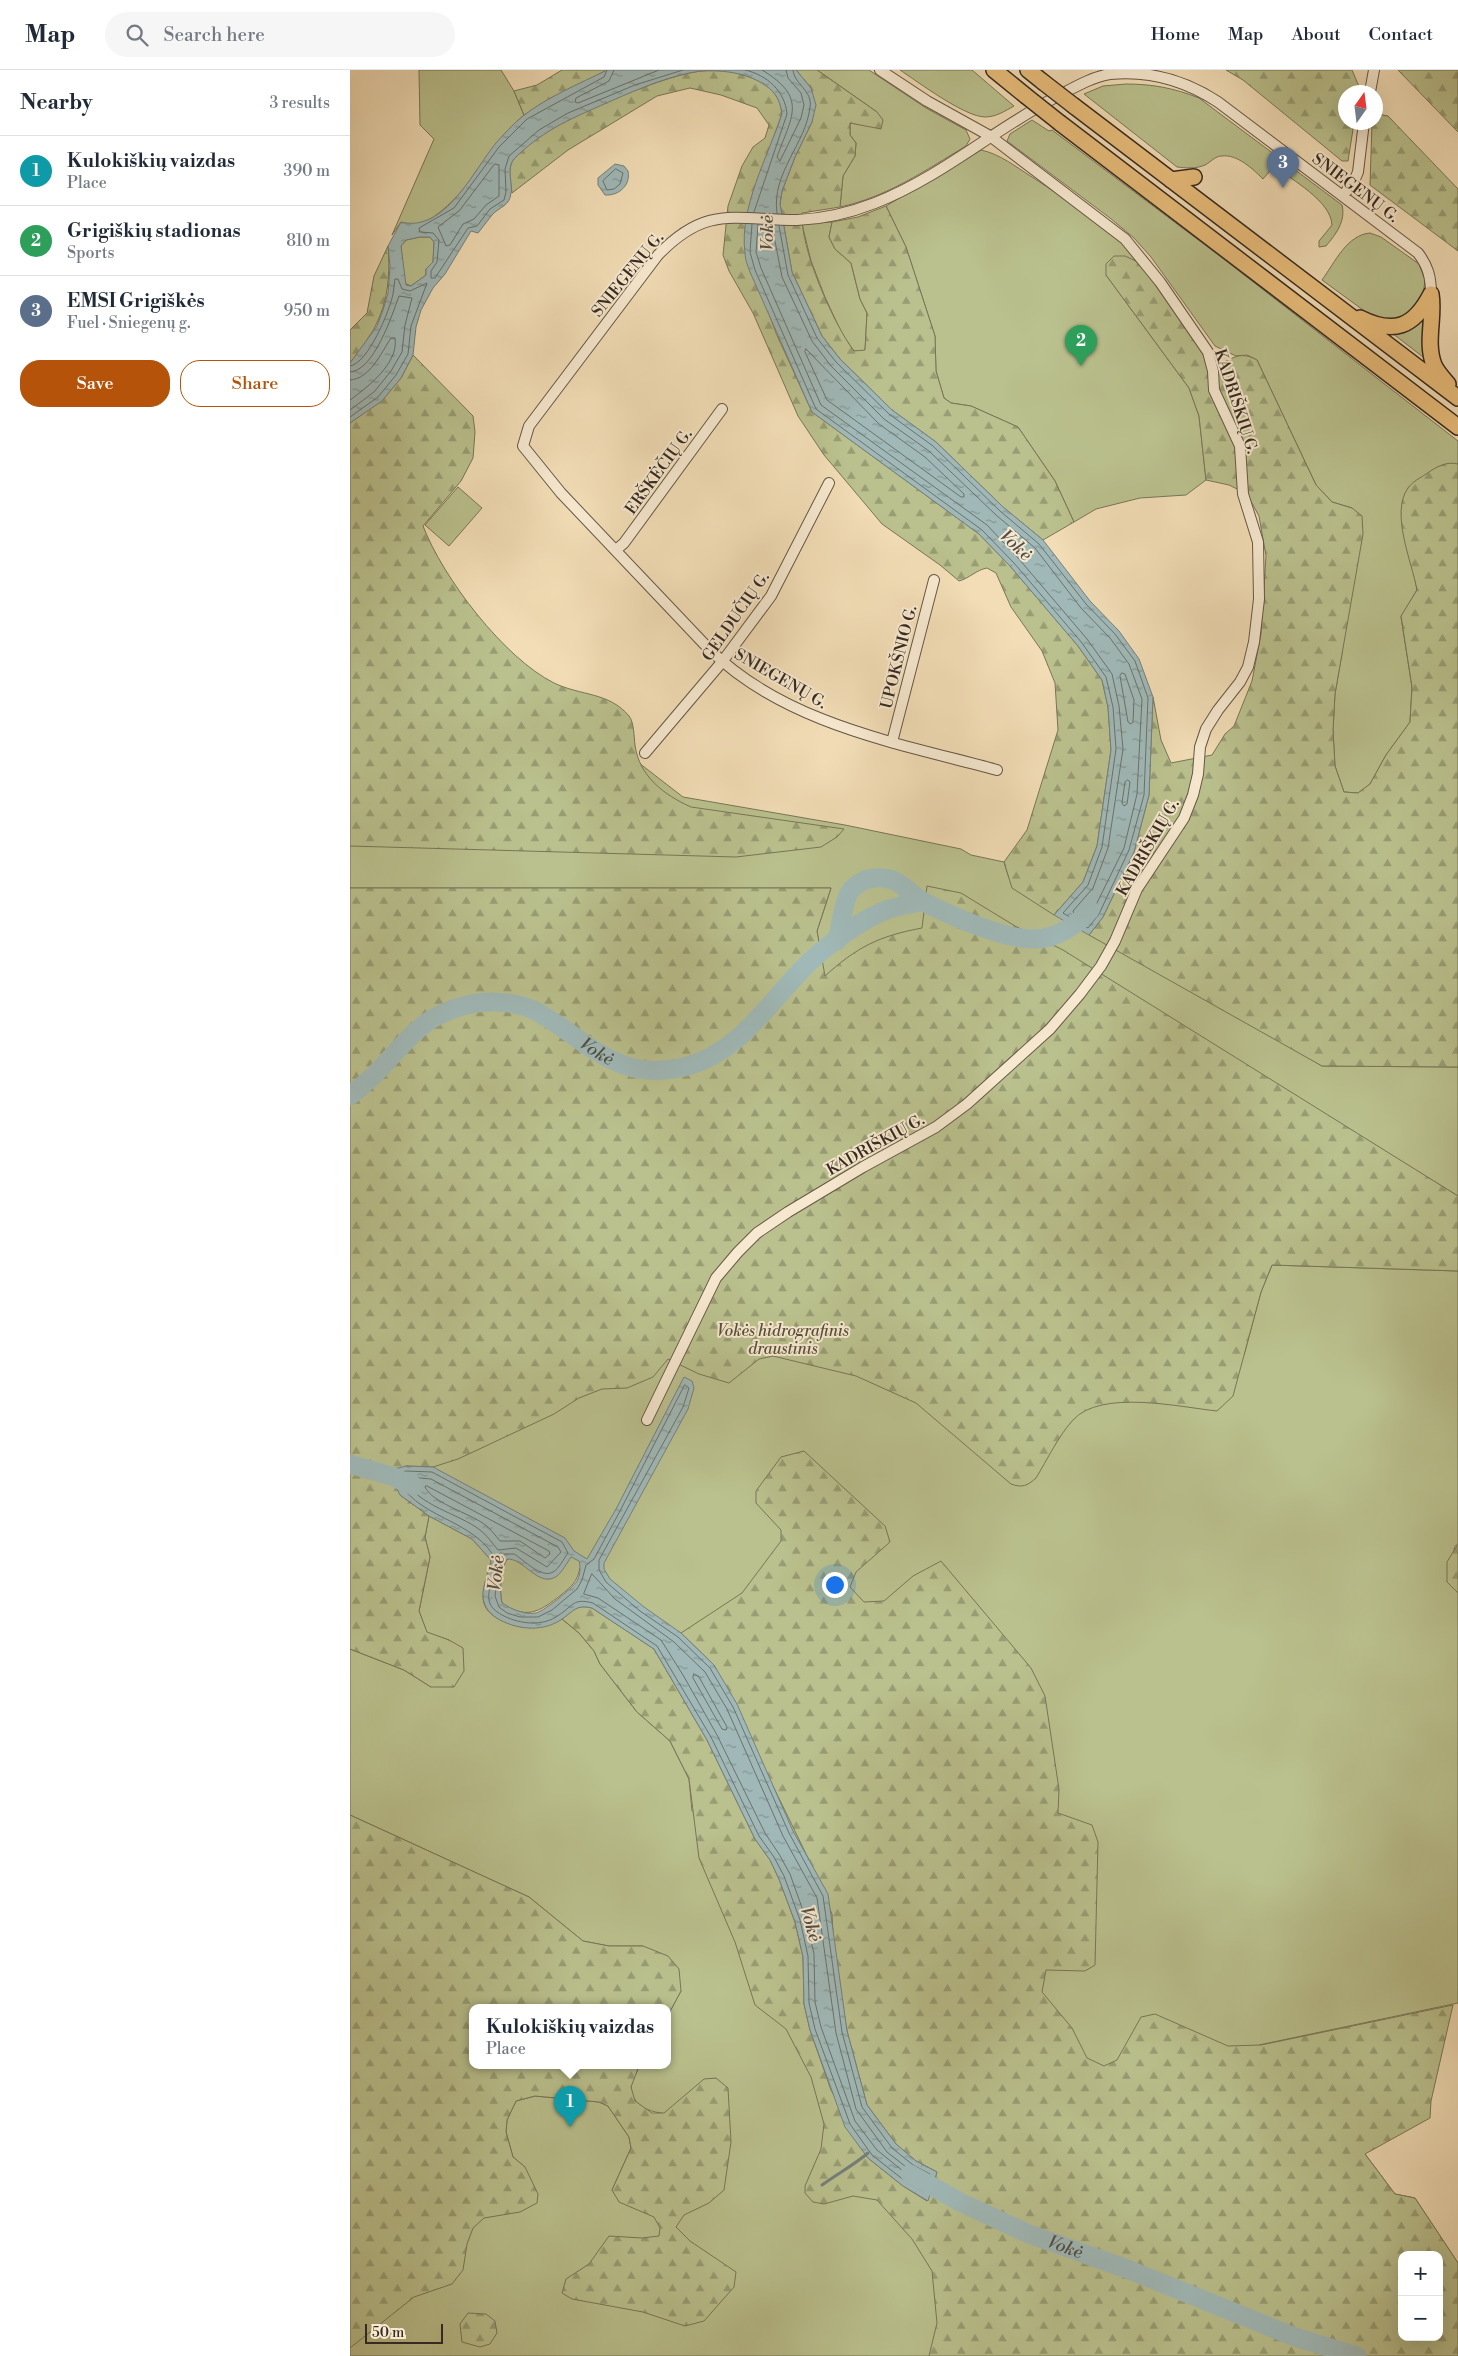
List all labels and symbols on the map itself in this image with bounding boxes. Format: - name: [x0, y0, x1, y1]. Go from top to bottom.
- north arrow: [1338, 85, 1383, 130]
- pin: 3: [1267, 147, 1299, 188]
- street label: SNIEGENŲ G.: [1308, 149, 1403, 227]
- water label: Vokė: [756, 214, 779, 251]
- street label: SNIEGENŲ G.: [587, 228, 668, 321]
- pin: 2: [1065, 325, 1097, 366]
- street label: KADRIŠKIŲ G.: [1210, 346, 1264, 456]
- street label: ERŠKĖČIŲ G.: [619, 424, 697, 518]
- water label: Vokė: [995, 525, 1037, 566]
- street label: GELDUČIŲ G.: [696, 567, 774, 665]
- street label: UPOKŠNIO G.: [875, 603, 921, 711]
- street label: SNIEGENŲ G.: [731, 644, 830, 713]
- street label: KADRIŠKIŲ G.: [1110, 794, 1184, 900]
- water label: Vokė: [575, 1033, 618, 1071]
- street label: KADRIŠKIŲ G.: [822, 1108, 928, 1180]
- park label: Vokės hidrografinis draustinis: [717, 1321, 849, 1359]
- water label: Vokė: [483, 1553, 510, 1592]
- your location: [822, 1572, 848, 1598]
- water label: Vokė: [795, 1904, 827, 1945]
- pin: 1: [554, 2086, 586, 2127]
- water label: Vokė: [1044, 2231, 1087, 2265]
- scale bar: [365, 2321, 442, 2344]

